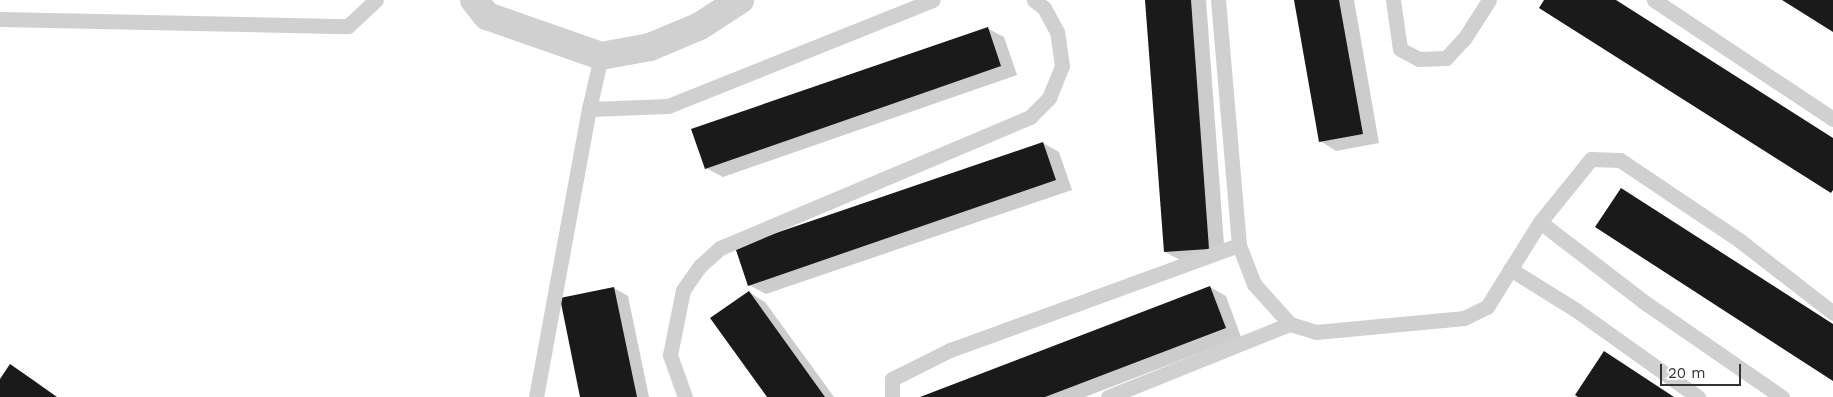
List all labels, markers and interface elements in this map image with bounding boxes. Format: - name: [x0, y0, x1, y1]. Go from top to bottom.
- scale bar: [1663, 354, 1744, 386]
- text: 20 m: [1668, 364, 1706, 382]

